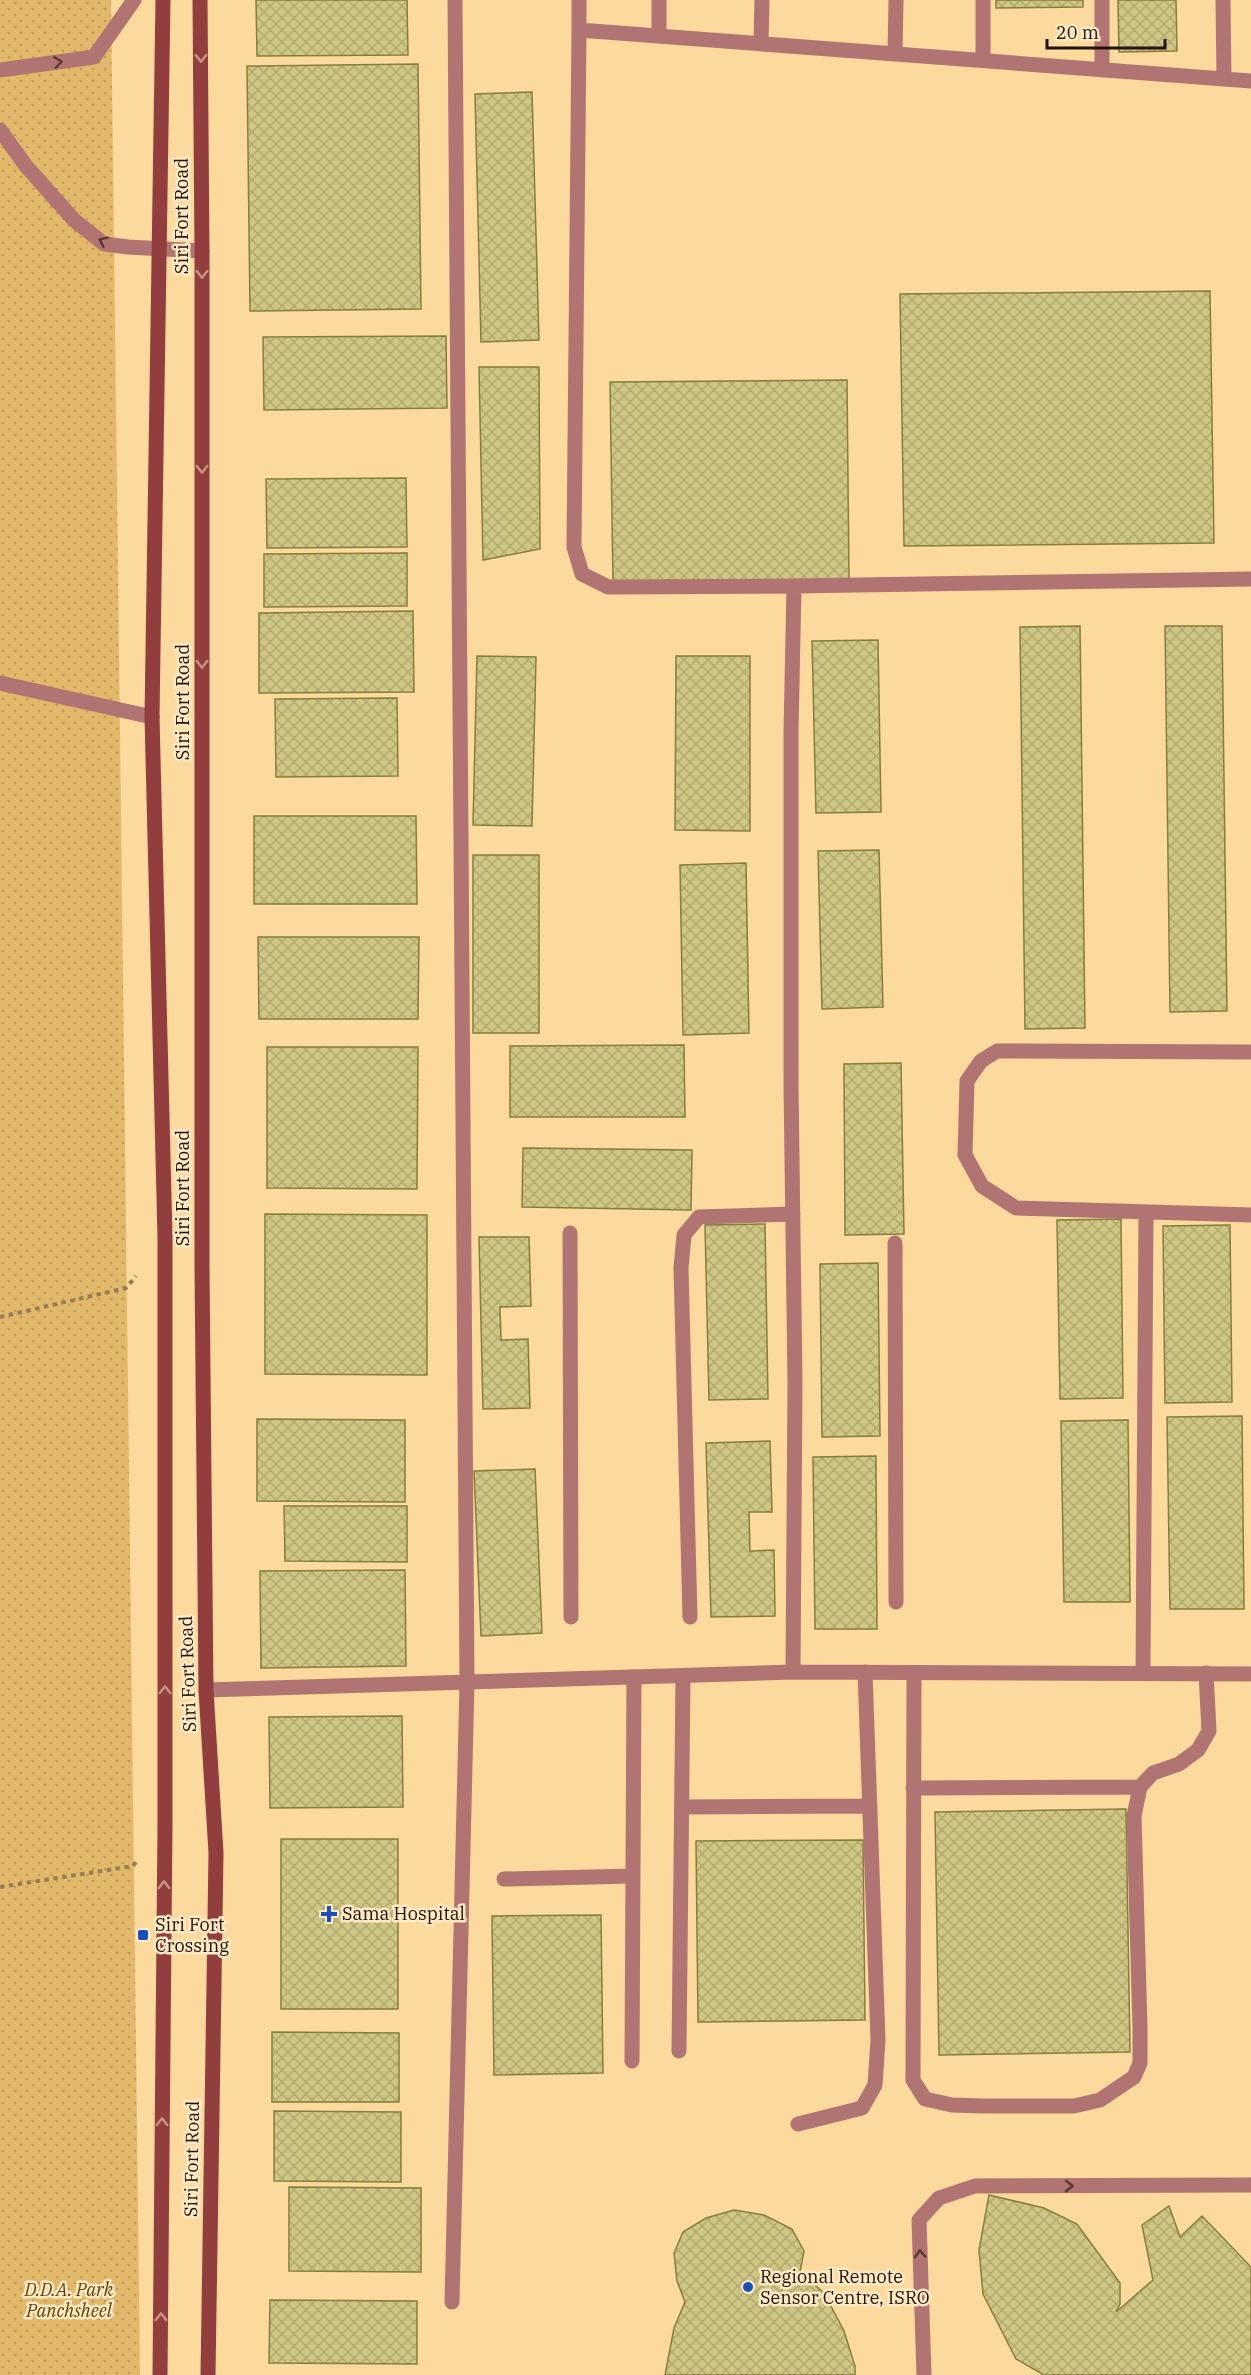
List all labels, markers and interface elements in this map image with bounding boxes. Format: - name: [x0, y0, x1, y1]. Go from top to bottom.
- scale bar: [1047, 12, 1166, 50]
- text: 20 m: [1056, 21, 1099, 44]
- one-way arrow: [195, 54, 207, 63]
- one-way arrow: [53, 57, 63, 69]
- street label: Siri Fort Road: [170, 158, 193, 274]
- one-way arrow: [98, 236, 109, 248]
- one-way arrow: [196, 270, 208, 279]
- one-way arrow: [196, 465, 208, 474]
- street label: Siri Fort Road: [171, 644, 194, 760]
- one-way arrow: [196, 660, 208, 669]
- street label: Siri Fort Road: [171, 1130, 194, 1246]
- street label: Siri Fort Road: [174, 1615, 201, 1733]
- one-way arrow: [159, 1685, 171, 1694]
- one-way arrow: [158, 1880, 170, 1889]
- place label: Sama Hospital: [342, 1902, 465, 1925]
- marker: Sama Hospital: [320, 1905, 338, 1923]
- place label: Siri Fort Crossing: [155, 1913, 229, 1957]
- marker: Siri Fort Crossing: [136, 1928, 150, 1942]
- street label: Siri Fort Road: [179, 2101, 204, 2217]
- one-way arrow: [156, 2117, 168, 2126]
- one-way arrow: [1064, 2180, 1073, 2192]
- one-way arrow: [914, 2249, 926, 2258]
- place label: Regional Remote Sensor Centre, ISRO: [760, 2265, 930, 2309]
- park label: D.D.A. Park Panchsheel: [24, 2278, 114, 2322]
- marker: Regional Remote Sensor Centre, ISRO: [741, 2280, 755, 2294]
- one-way arrow: [155, 2312, 167, 2321]

